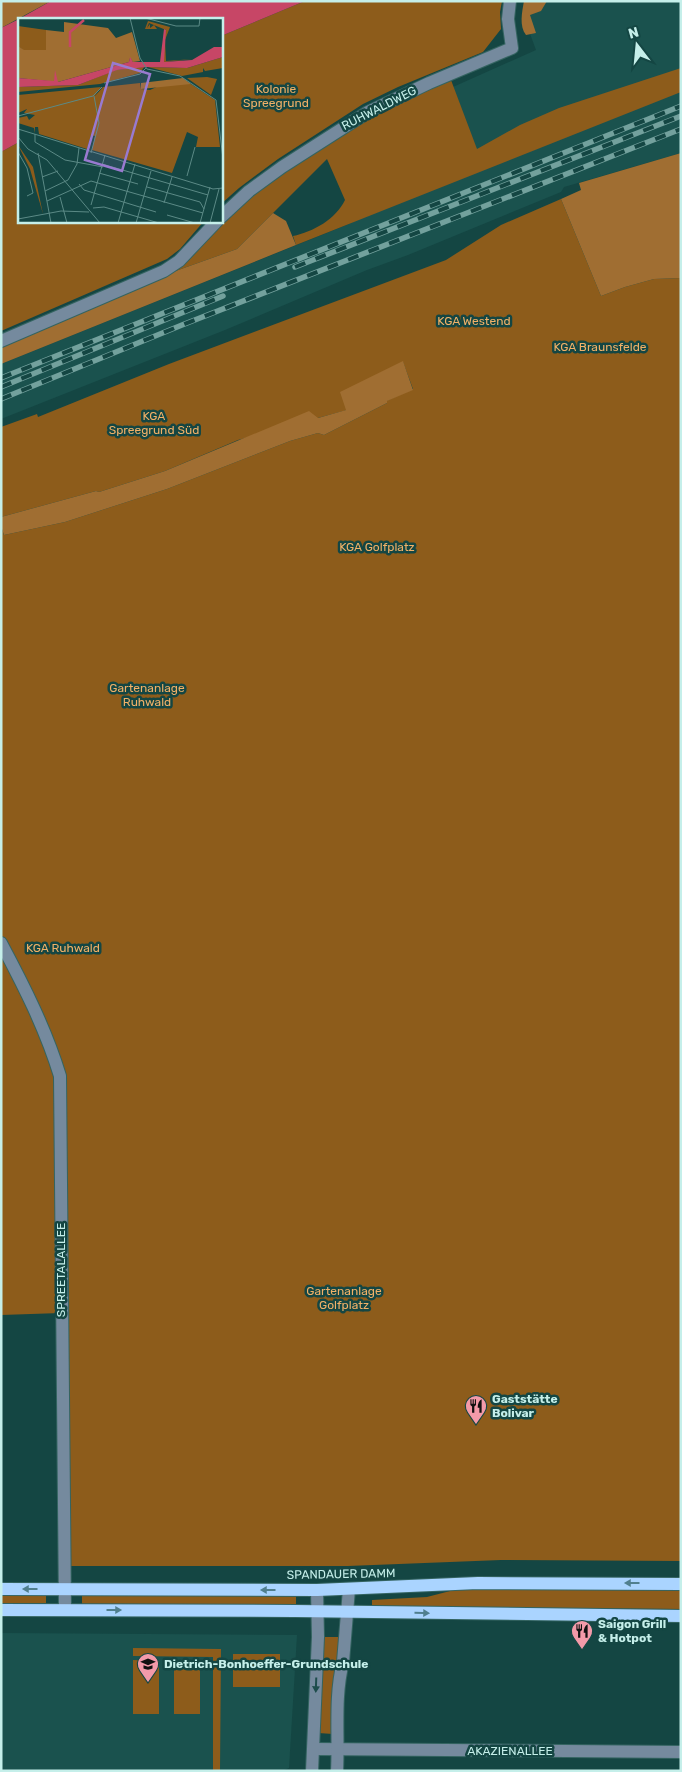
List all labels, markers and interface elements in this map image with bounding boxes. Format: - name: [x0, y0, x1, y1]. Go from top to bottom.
- inset map: [18, 18, 222, 222]
- north arrow: [612, 20, 662, 70]
- text: N: [626, 23, 641, 43]
- park label: Kolonie Spreegrund: [243, 82, 309, 110]
- street label: RUHWALDWEG: [339, 83, 419, 133]
- park label: KGA Westend: [437, 314, 511, 328]
- park label: KGA Braunsfelde: [553, 340, 647, 354]
- park label: KGA Spreegrund Süd: [109, 409, 199, 437]
- park label: KGA Golfplatz: [339, 540, 415, 554]
- park label: Gartenanlage Ruhwald: [109, 681, 185, 709]
- park label: KGA Ruhwald: [26, 941, 100, 955]
- street label: SPREETALALLEE: [54, 1223, 68, 1317]
- park label: Gartenanlage Golfplatz: [306, 1284, 382, 1312]
- place label: Gaststätte Bolivar: [492, 1392, 558, 1420]
- restaurant icon: Gaststätte Bolivar: [464, 1394, 488, 1425]
- street label: SPANDAUER DAMM: [287, 1566, 395, 1582]
- one-way arrow: [624, 1579, 640, 1587]
- one-way arrow: [22, 1585, 38, 1593]
- one-way arrow: [260, 1586, 276, 1594]
- one-way arrow: [106, 1606, 122, 1614]
- one-way arrow: [414, 1609, 430, 1617]
- place label: Saigon Grill & Hotpot: [598, 1617, 666, 1645]
- restaurant icon: Saigon Grill & Hotpot: [570, 1619, 594, 1650]
- school or university icon: Dietrich-Bonhoeffer-Grundschule: [136, 1652, 160, 1683]
- place label: Dietrich-Bonhoeffer-Grundschule: [164, 1657, 368, 1671]
- one-way arrow: [312, 1677, 320, 1693]
- street label: AKAZIENALLEE: [467, 1744, 553, 1758]

